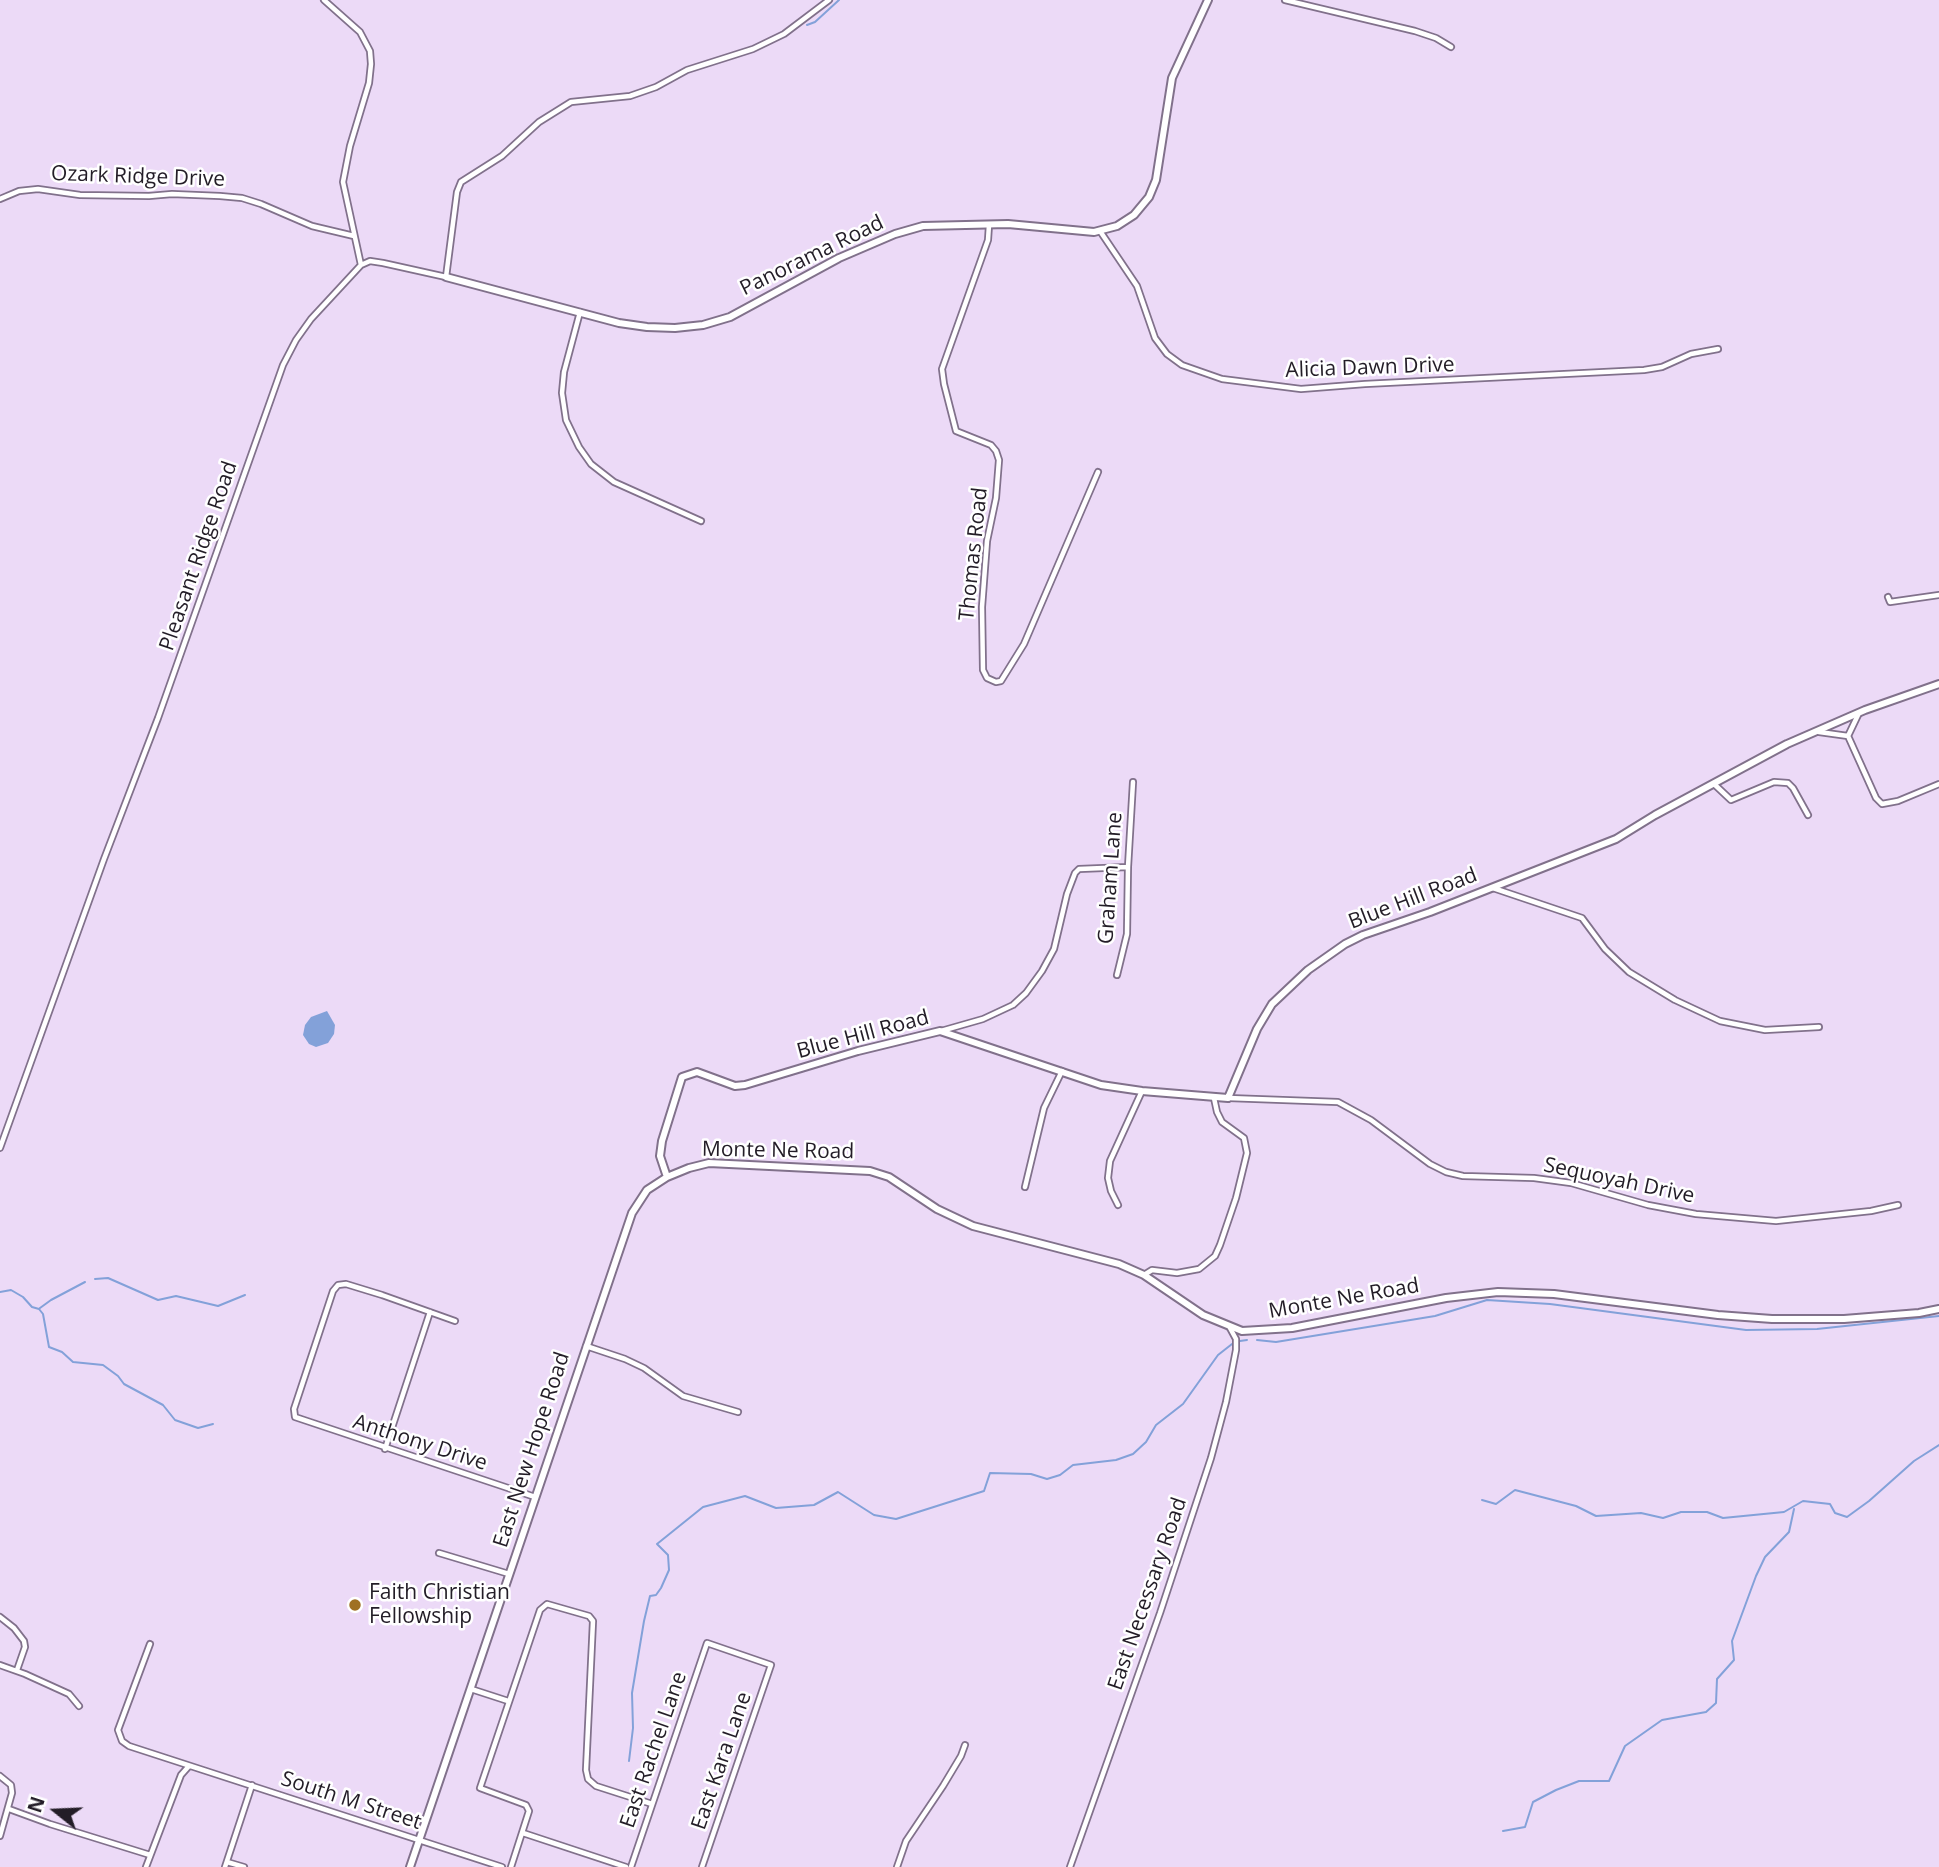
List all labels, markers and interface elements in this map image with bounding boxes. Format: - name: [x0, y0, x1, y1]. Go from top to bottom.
- street label: Ozark Ridge Drive: [51, 161, 225, 193]
- street label: Panorama Road: [736, 210, 888, 302]
- street label: Alicia Dawn Drive: [1285, 352, 1455, 384]
- street label: Pleasant Ridge Road: [155, 458, 243, 654]
- street label: Thomas Road: [954, 486, 994, 622]
- street label: Graham Lane: [1094, 811, 1128, 945]
- street label: Blue Hill Road: [1345, 863, 1481, 935]
- street label: Blue Hill Road: [794, 1005, 932, 1065]
- street label: Monte Ne Road: [702, 1137, 854, 1165]
- street label: Sequoyah Drive: [1541, 1153, 1697, 1209]
- street label: Monte Ne Road: [1267, 1273, 1421, 1325]
- street label: East New Hope Road: [489, 1349, 575, 1551]
- street label: Anthony Drive: [350, 1409, 490, 1477]
- street label: East Necessary Road: [1103, 1494, 1193, 1694]
- place label: Faith Christian Fellowship: [369, 1580, 510, 1630]
- marker: Faith Christian Fellowship: [347, 1597, 363, 1613]
- street label: East Rachel Lane: [615, 1669, 693, 1831]
- street label: East Kara Lane: [687, 1689, 757, 1833]
- street label: South M Street: [278, 1766, 424, 1836]
- north arrow: [21, 1776, 91, 1846]
- text: N: [21, 1793, 51, 1816]

